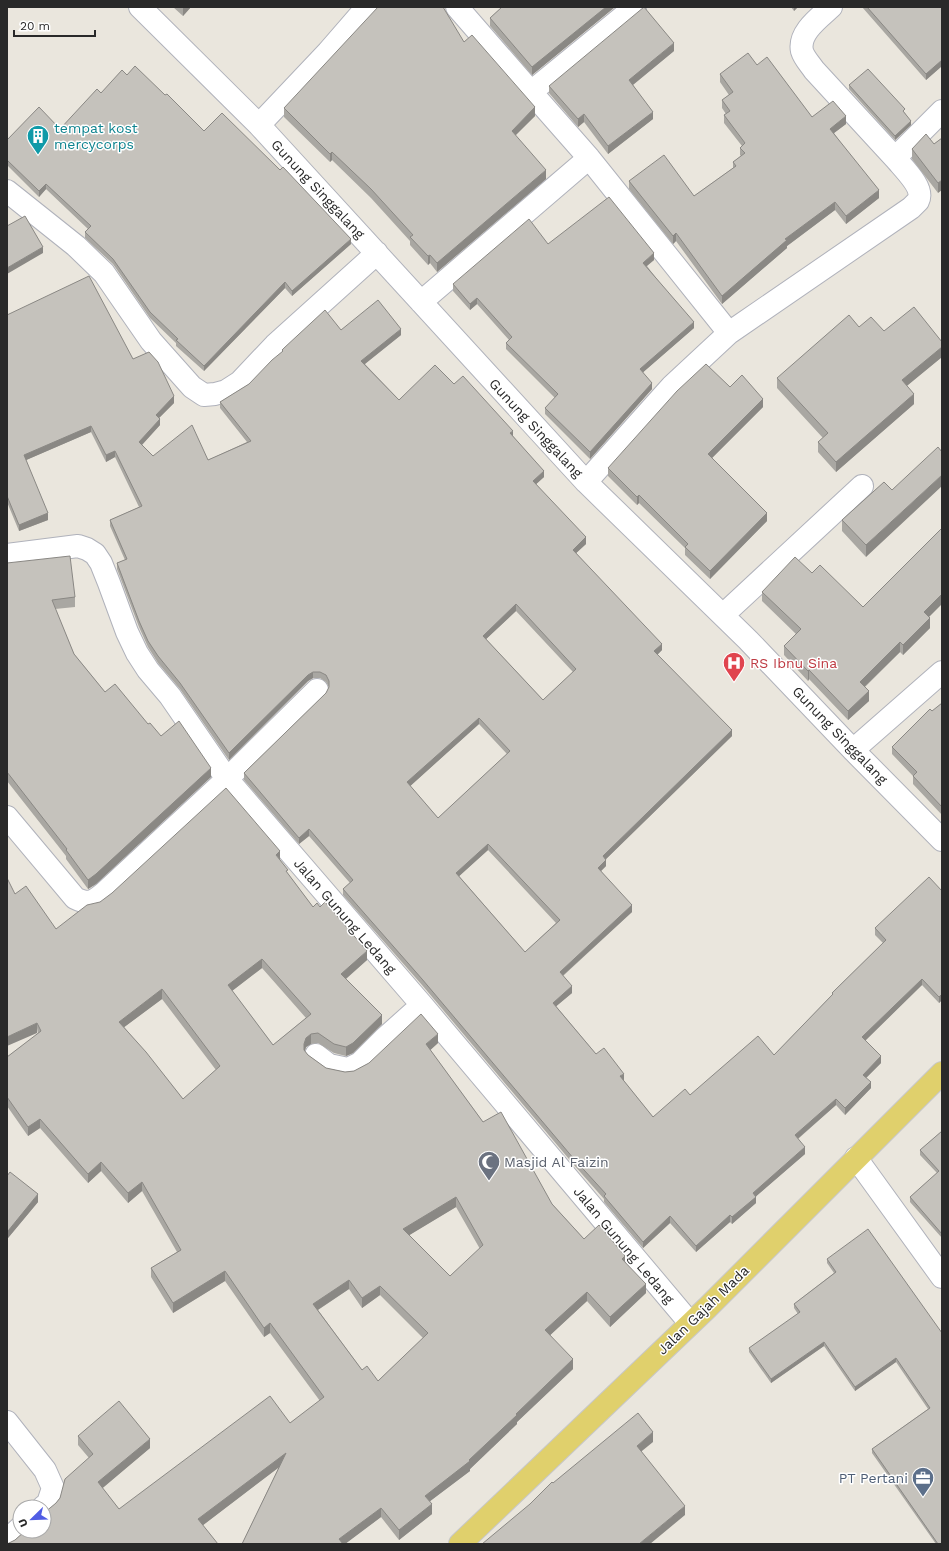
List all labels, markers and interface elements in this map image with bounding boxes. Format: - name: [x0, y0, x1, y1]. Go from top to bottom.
- scale bar: [14, 12, 95, 38]
- text: 20 m: [20, 19, 50, 33]
- place label: tempat kost mercycorps: [54, 120, 138, 152]
- building icon: tempat kost mercycorps: [25, 123, 51, 156]
- street label: Gunung Singgalang: [268, 136, 368, 242]
- street label: Gunung Singgalang: [486, 375, 586, 481]
- hospital icon: RS Ibnu Sina: [721, 650, 747, 683]
- place label: RS Ibnu Sina: [750, 655, 837, 671]
- street label: Gunung Singgalang: [789, 683, 891, 787]
- street label: Jalan Gunung Ledang: [291, 855, 400, 977]
- mosque icon: Masjid Al Faizin: [476, 1149, 502, 1182]
- place label: Masjid Al Faizin: [504, 1154, 609, 1170]
- street label: Jalan Gunung Ledang: [571, 1183, 678, 1307]
- street label: Jalan Gajah Mada: [654, 1262, 752, 1358]
- office icon: PT Pertani: [910, 1465, 936, 1498]
- place label: PT Pertani: [839, 1470, 908, 1486]
- north arrow: [12, 1499, 52, 1539]
- text: U: [16, 1516, 31, 1529]

